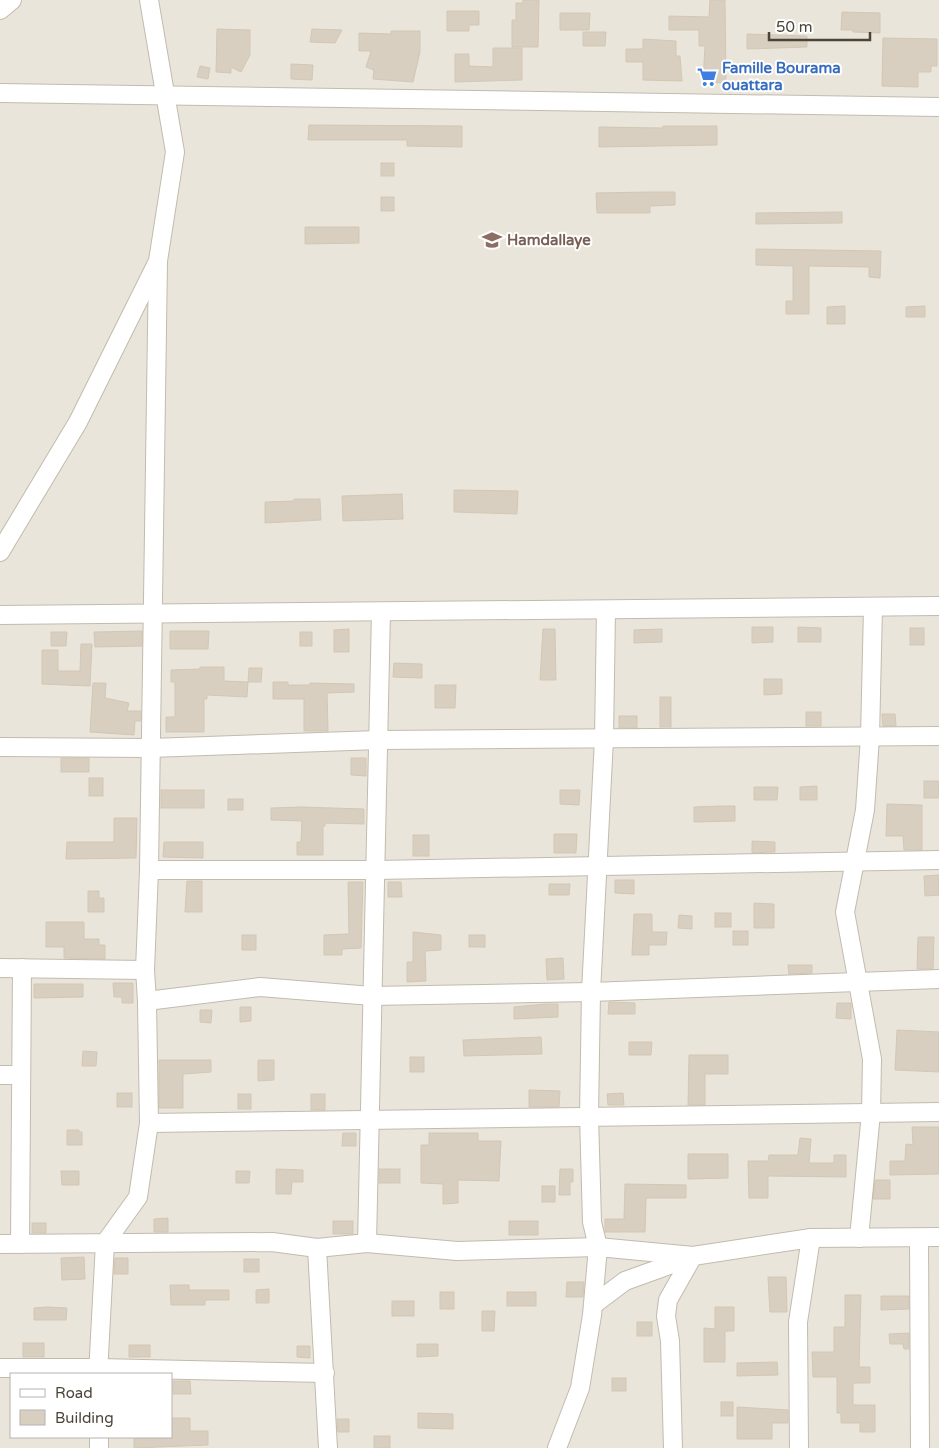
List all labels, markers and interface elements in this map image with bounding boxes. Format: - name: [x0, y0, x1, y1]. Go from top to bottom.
- scale bar: [769, 10, 870, 42]
- text: 50 m: [776, 18, 813, 36]
- place label: Famille Bourama ouattara: [722, 59, 841, 94]
- supermarket icon: Famille Bourama ouattara: [696, 66, 718, 88]
- school or university icon: Hamdallaye: [481, 229, 503, 251]
- place label: Hamdallaye: [507, 231, 591, 250]
- legend: [10, 1373, 172, 1438]
- text: Road: [55, 1384, 93, 1402]
- text: Building: [55, 1409, 114, 1427]

